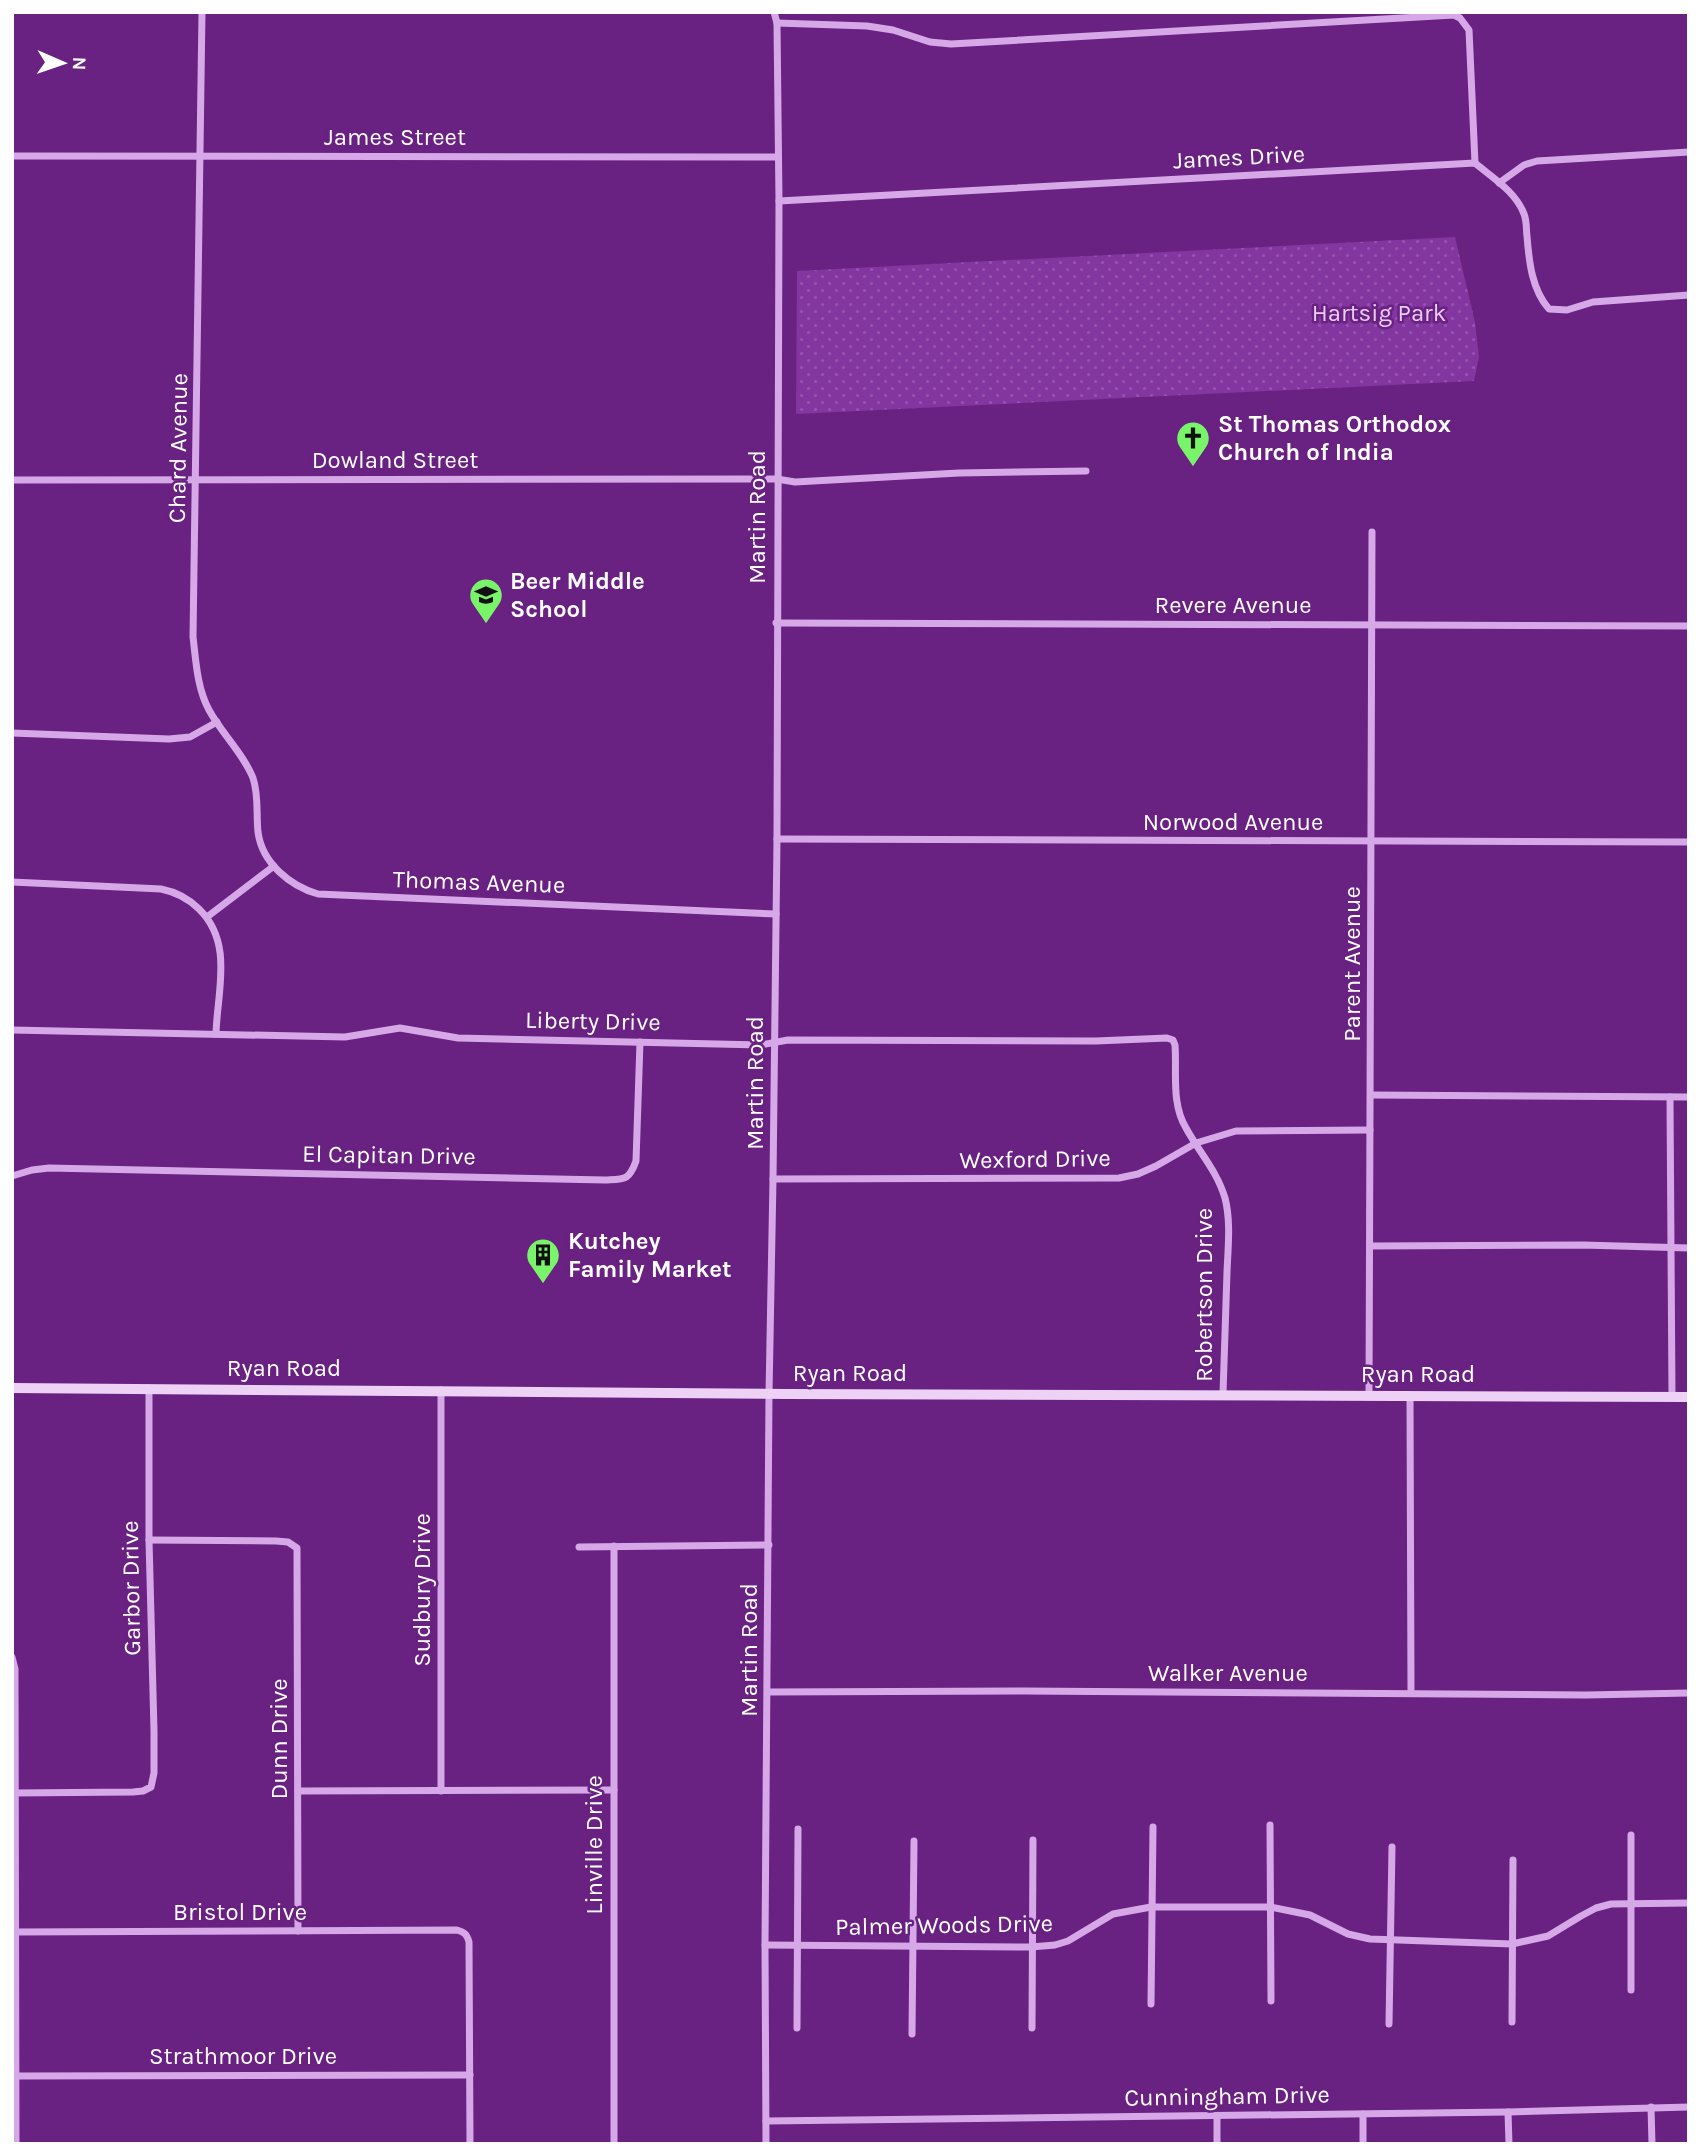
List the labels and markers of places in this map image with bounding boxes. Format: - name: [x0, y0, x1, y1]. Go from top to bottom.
- place label: St Thomas Orthodox Church of India: [1218, 410, 1451, 466]
- church icon: St Thomas Orthodox Church of India: [1174, 419, 1212, 468]
- place label: Beer Middle School: [510, 567, 645, 623]
- school or university icon: Beer Middle School: [467, 576, 505, 625]
- place label: Kutchey Family Market: [568, 1227, 732, 1283]
- building icon: Kutchey Family Market: [524, 1236, 562, 1285]

